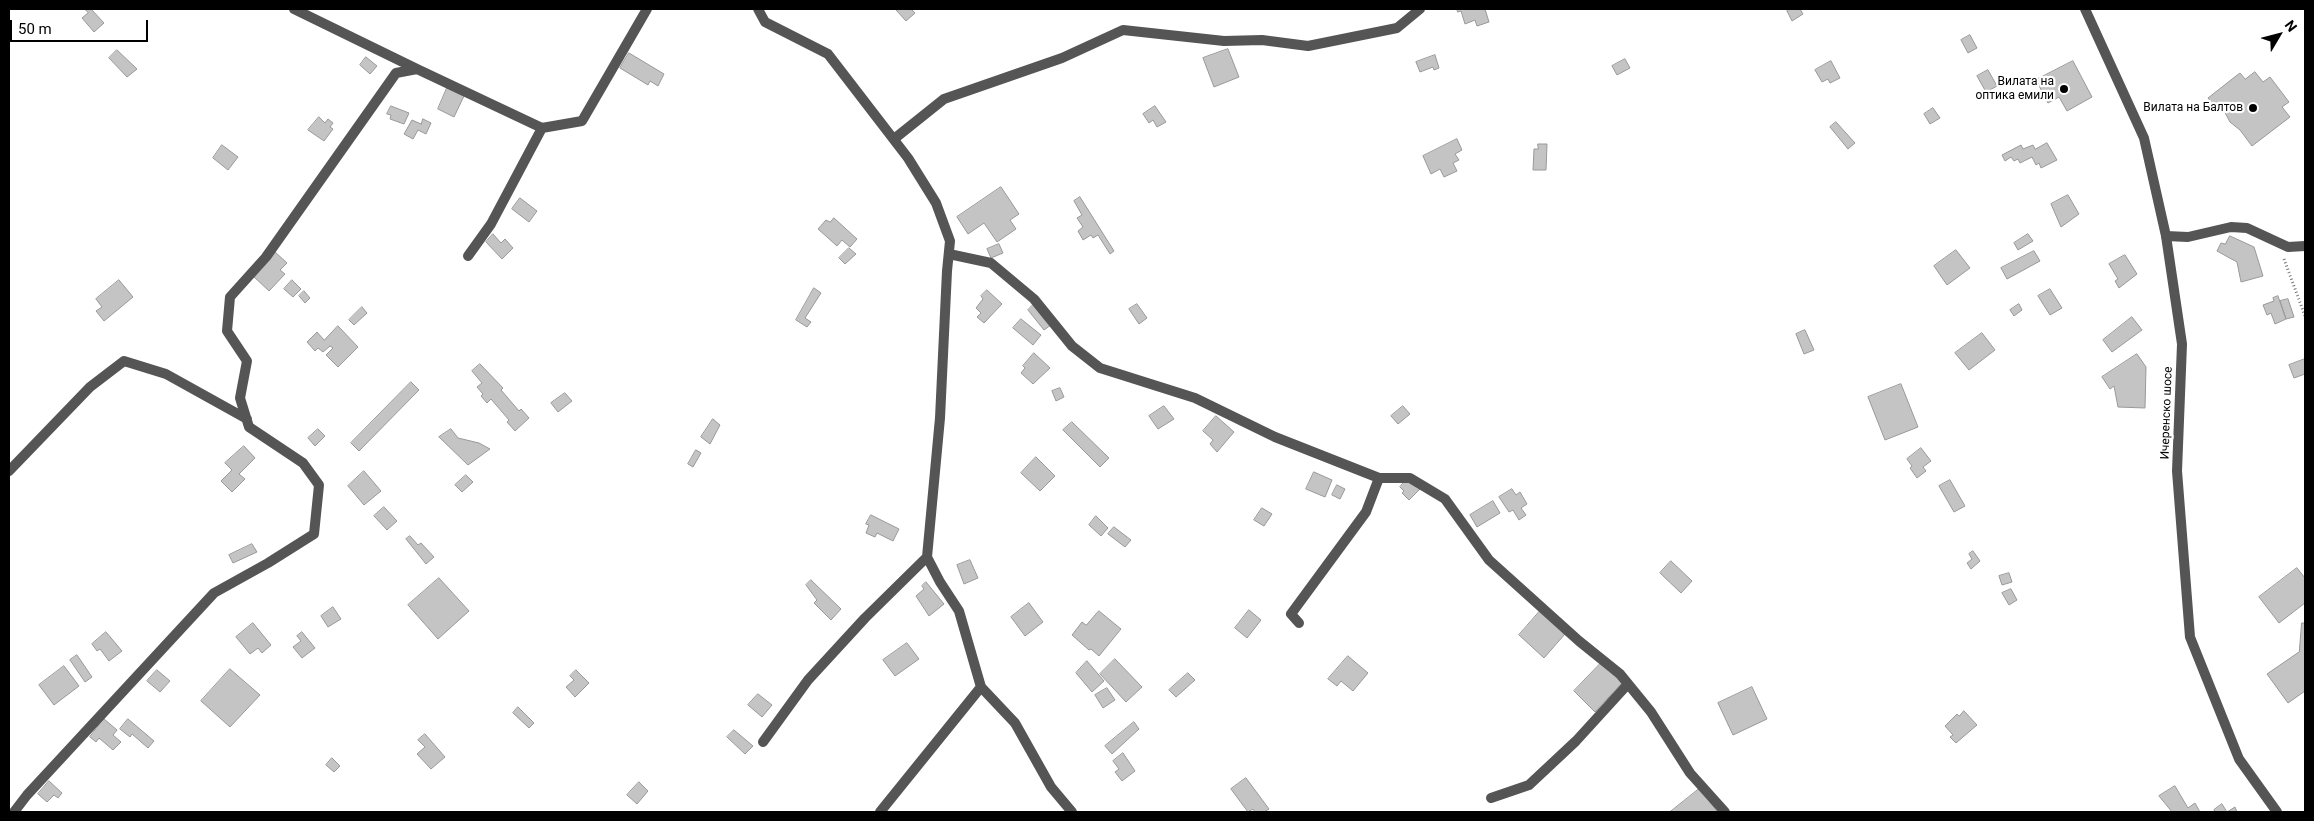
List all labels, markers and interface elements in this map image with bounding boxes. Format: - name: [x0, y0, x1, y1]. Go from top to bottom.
- scale bar: [12, 10, 150, 42]
- north arrow: [2254, 10, 2304, 60]
- text: N: [2282, 17, 2300, 35]
- text: 50 m: [18, 20, 52, 38]
- place label: Вилата на оптика емили: [1975, 75, 2054, 103]
- marker: Вилата на оптика емили: [2058, 83, 2070, 95]
- place label: Вилата на Балтов: [2143, 101, 2243, 115]
- marker: Вилата на Балтов: [2247, 102, 2259, 114]
- street label: Ичеренско шосе: [2158, 366, 2176, 460]

